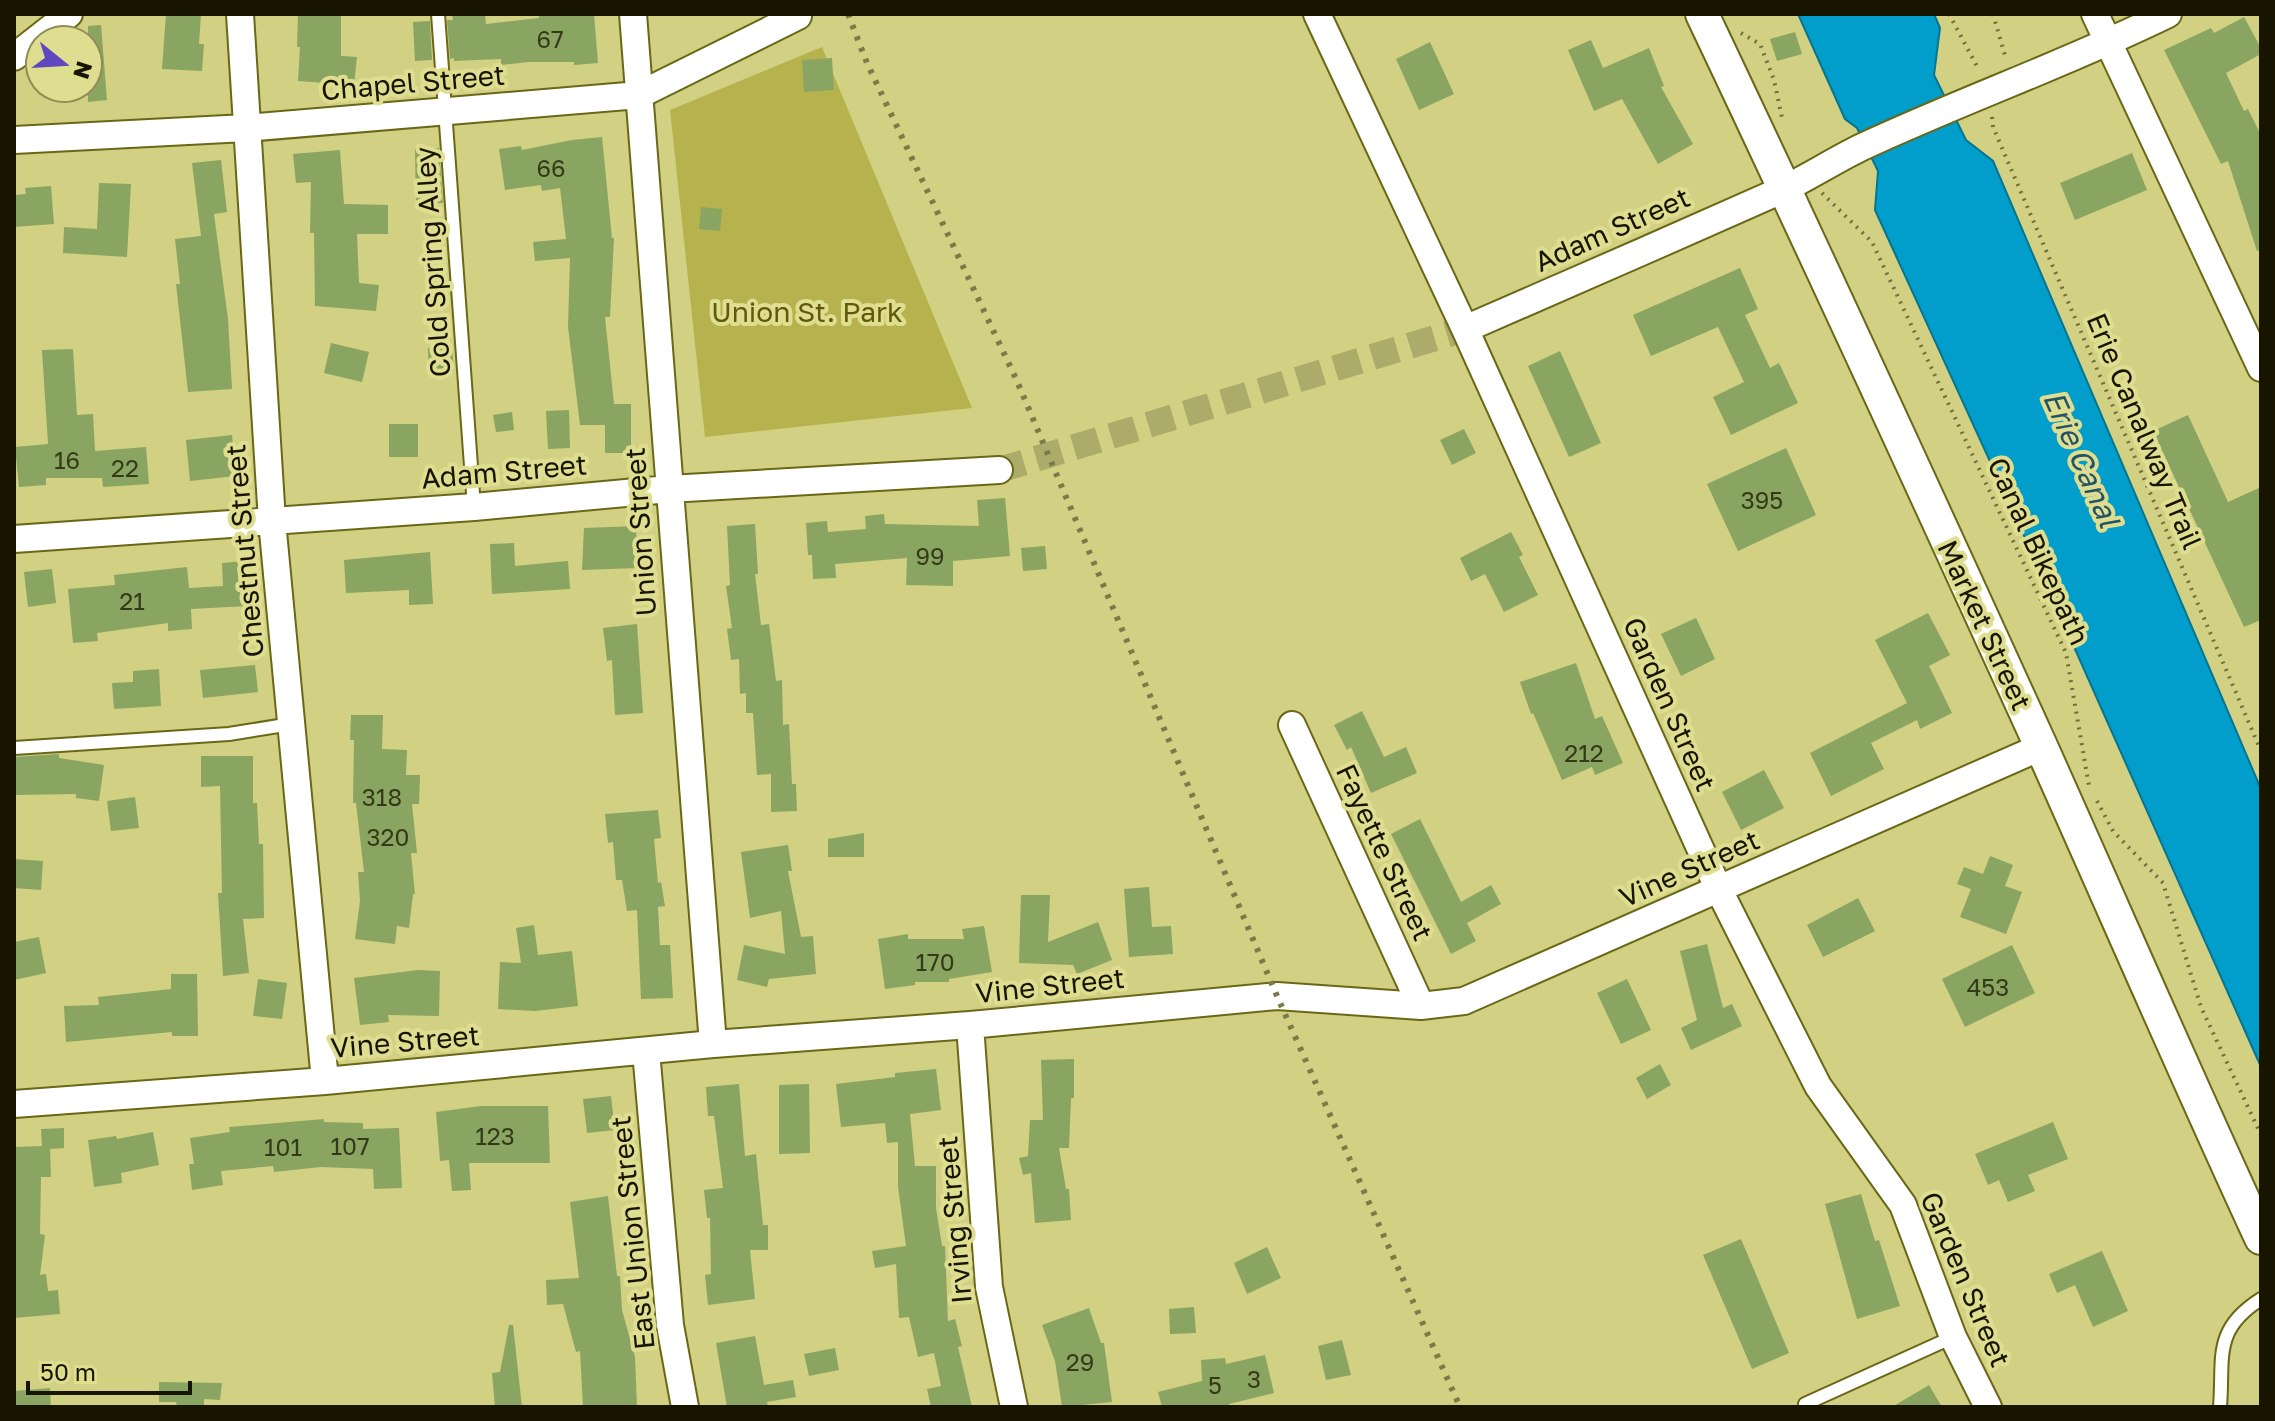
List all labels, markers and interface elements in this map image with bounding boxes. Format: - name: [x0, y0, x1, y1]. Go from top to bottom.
- north arrow: [24, 24, 104, 104]
- house number: 67: [536, 24, 564, 53]
- text: N: [68, 58, 99, 82]
- street label: Chapel Street: [320, 58, 506, 106]
- street label: Cold Spring Alley: [407, 145, 457, 378]
- house number: 66: [536, 153, 566, 182]
- street label: Adam Street: [1529, 180, 1695, 278]
- park label: Union St. Park: [711, 295, 903, 328]
- street label: Erie Canalway Trail: [2080, 308, 2210, 554]
- water label: Erie Canal: [2036, 385, 2128, 533]
- street label: Chestnut Street: [218, 443, 270, 659]
- house number: 16: [54, 445, 80, 474]
- street label: Adam Street: [420, 447, 588, 495]
- street label: Union Street: [618, 447, 662, 617]
- street label: Canal Bikepath: [1981, 452, 2097, 650]
- house number: 22: [111, 453, 139, 482]
- house number: 395: [1741, 485, 1783, 514]
- street label: Market Street: [1931, 535, 2039, 715]
- house number: 99: [915, 541, 945, 570]
- house number: 21: [119, 586, 145, 615]
- street label: Garden Street: [1617, 612, 1723, 796]
- house number: 212: [1564, 738, 1604, 767]
- street label: Fayette Street: [1330, 758, 1440, 946]
- house number: 318: [362, 782, 402, 811]
- house number: 320: [367, 822, 409, 851]
- street label: Vine Street: [1614, 823, 1764, 913]
- house number: 170: [915, 947, 955, 976]
- street label: Vine Street: [974, 961, 1126, 1009]
- house number: 453: [1967, 972, 2009, 1001]
- street label: Vine Street: [329, 1018, 481, 1064]
- street label: East Union Street: [603, 1115, 661, 1351]
- house number: 123: [475, 1121, 515, 1150]
- house number: 107: [330, 1131, 370, 1160]
- house number: 101: [264, 1132, 302, 1161]
- street label: Irving Street: [930, 1135, 978, 1305]
- street label: Garden Street: [1914, 1187, 2018, 1371]
- scale bar: [28, 1345, 190, 1395]
- house number: 29: [1066, 1347, 1094, 1376]
- text: 50 m: [40, 1357, 96, 1386]
- house number: 3: [1247, 1364, 1261, 1393]
- house number: 5: [1208, 1370, 1222, 1399]

